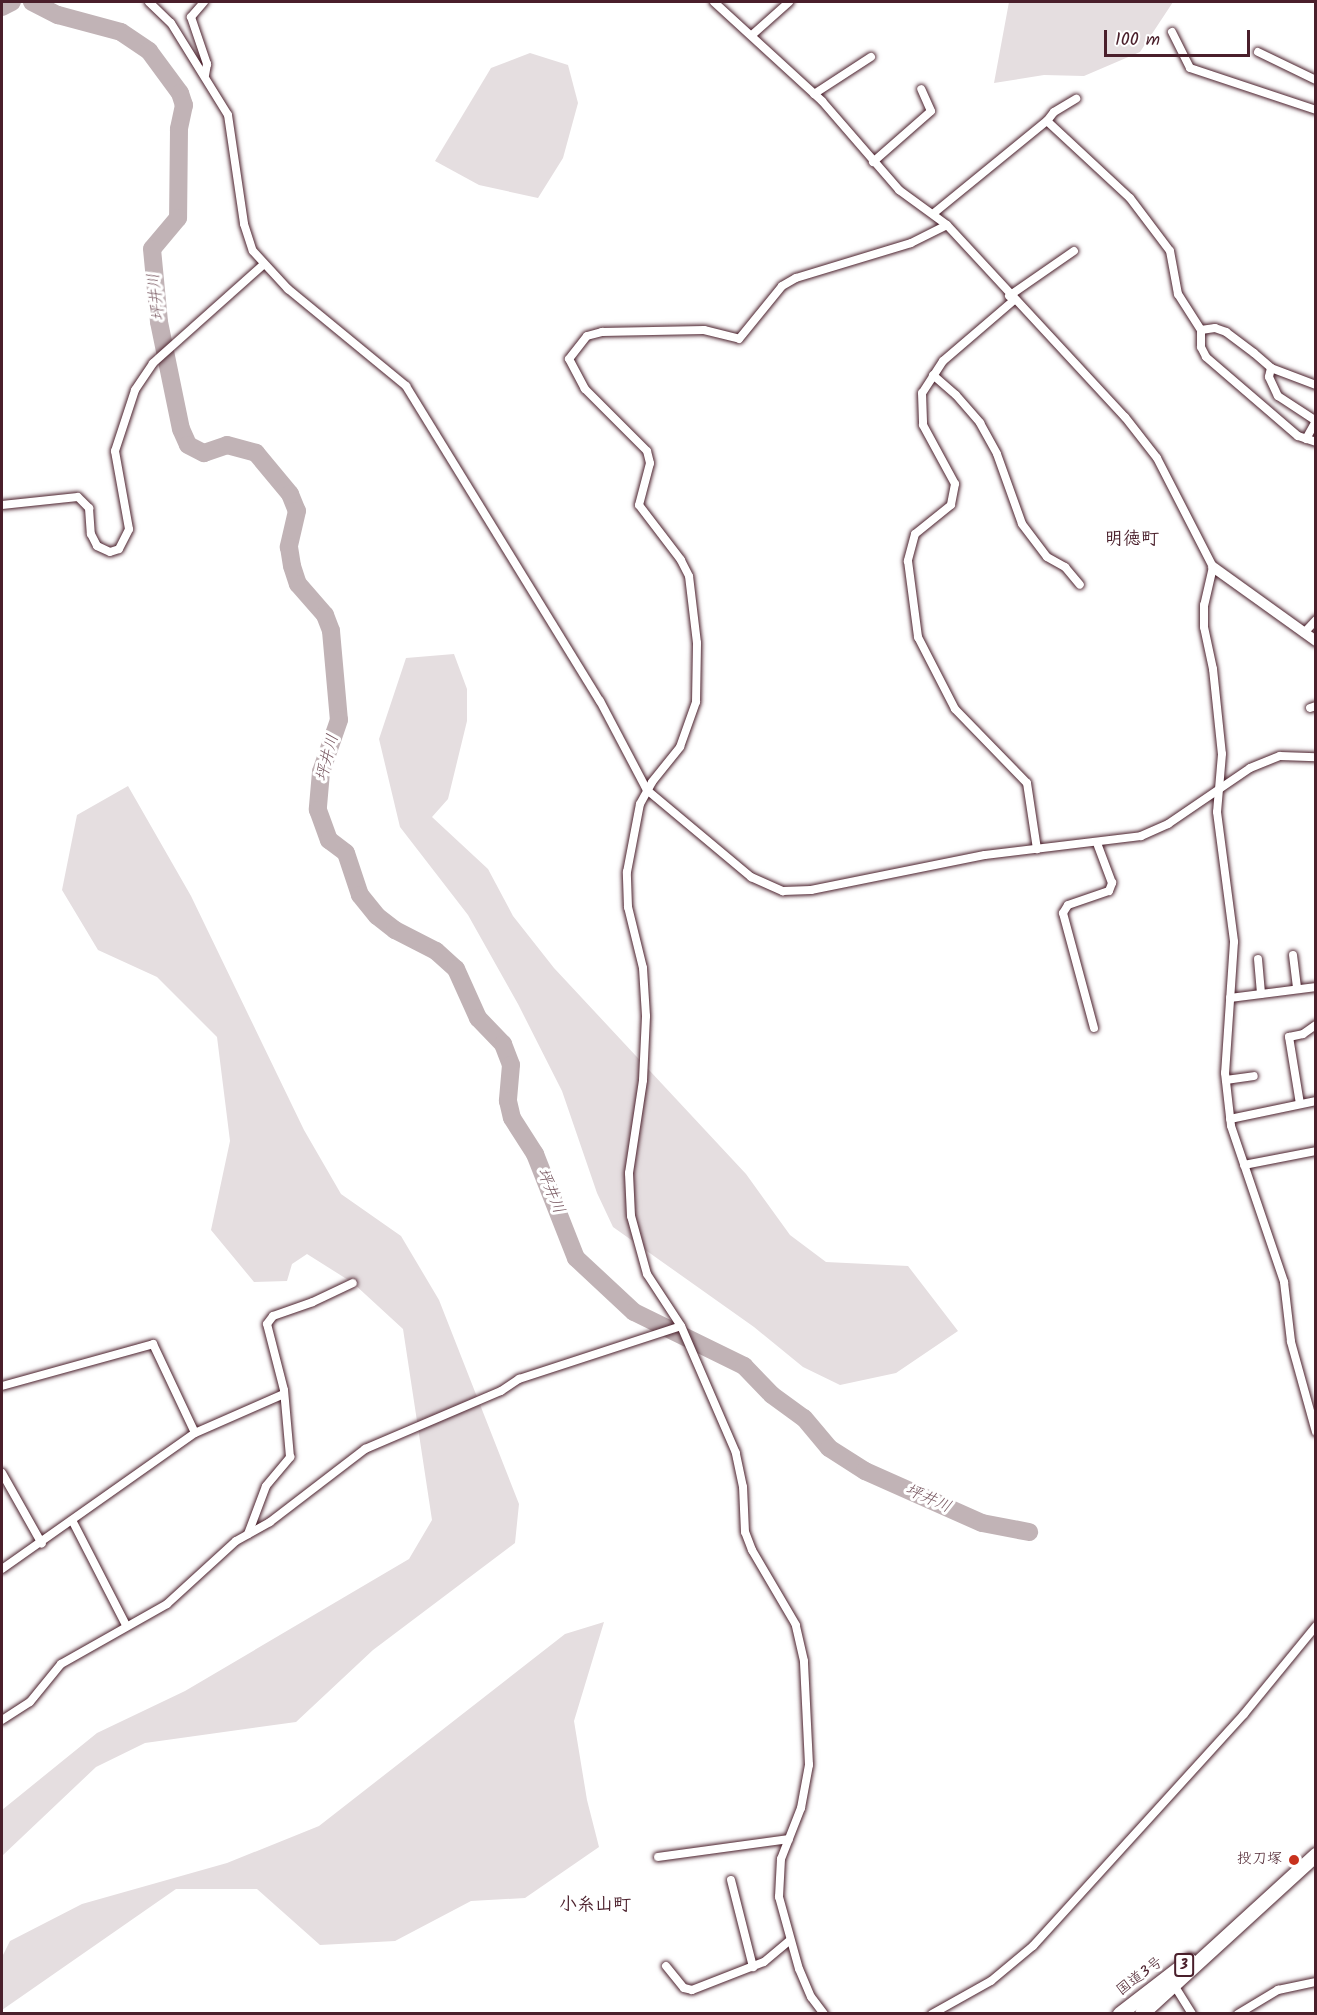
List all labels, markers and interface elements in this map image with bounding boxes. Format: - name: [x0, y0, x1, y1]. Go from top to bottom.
- scale bar: [1107, 18, 1252, 56]
- text: 100 m: [1115, 26, 1160, 55]
- water label: 坪井川: [145, 272, 169, 322]
- district label: 明徳町: [1105, 529, 1159, 551]
- water label: 坪井川: [313, 732, 343, 784]
- water label: 坪井川: [532, 1165, 568, 1217]
- water label: 坪井川: [902, 1480, 954, 1518]
- place label: 投刀塚: [1237, 1851, 1282, 1869]
- marker: 投刀塚: [1287, 1853, 1301, 1867]
- district label: 小糸山町: [559, 1895, 631, 1917]
- street label: 国道3号: [1113, 1954, 1167, 2000]
- road number: 3: [1174, 1954, 1194, 1976]

